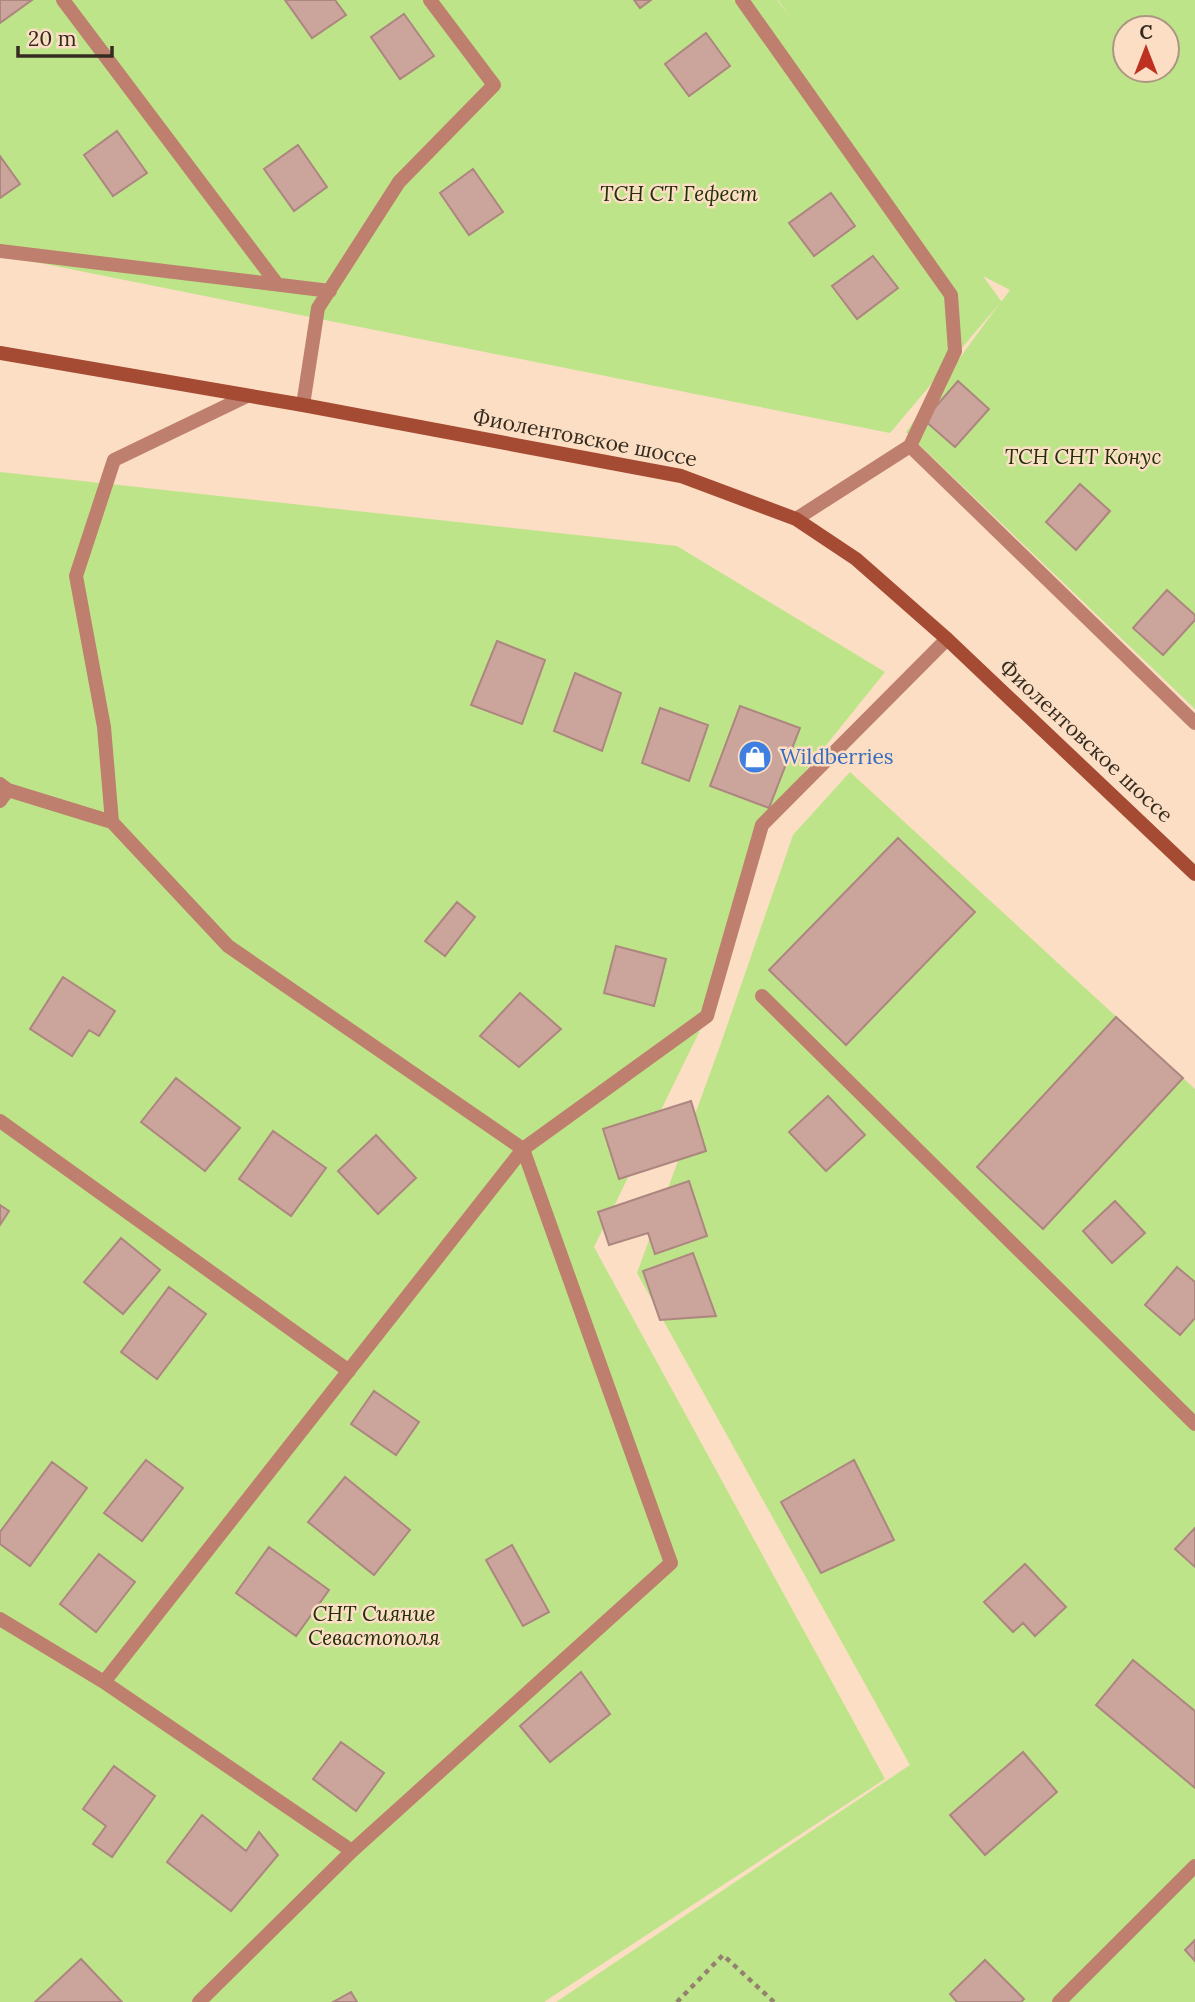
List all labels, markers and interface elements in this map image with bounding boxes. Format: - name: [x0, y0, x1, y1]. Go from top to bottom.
- scale bar: [18, 14, 112, 58]
- north arrow: [1111, 14, 1181, 84]
- text: С: [1139, 20, 1153, 44]
- text: 20 m: [28, 25, 77, 52]
- park label: ТСН СТ Гефест: [600, 180, 759, 207]
- street label: Фиолентовское шоссе: [471, 403, 700, 473]
- park label: ТСН СНТ Конус: [1005, 443, 1161, 470]
- street label: Фиолентовское шоссе: [994, 653, 1179, 828]
- shop icon: Wildberries: [736, 738, 774, 776]
- place label: Wildberries: [780, 743, 894, 770]
- park label: СНТ Сияние Севастополя: [308, 1600, 440, 1651]

